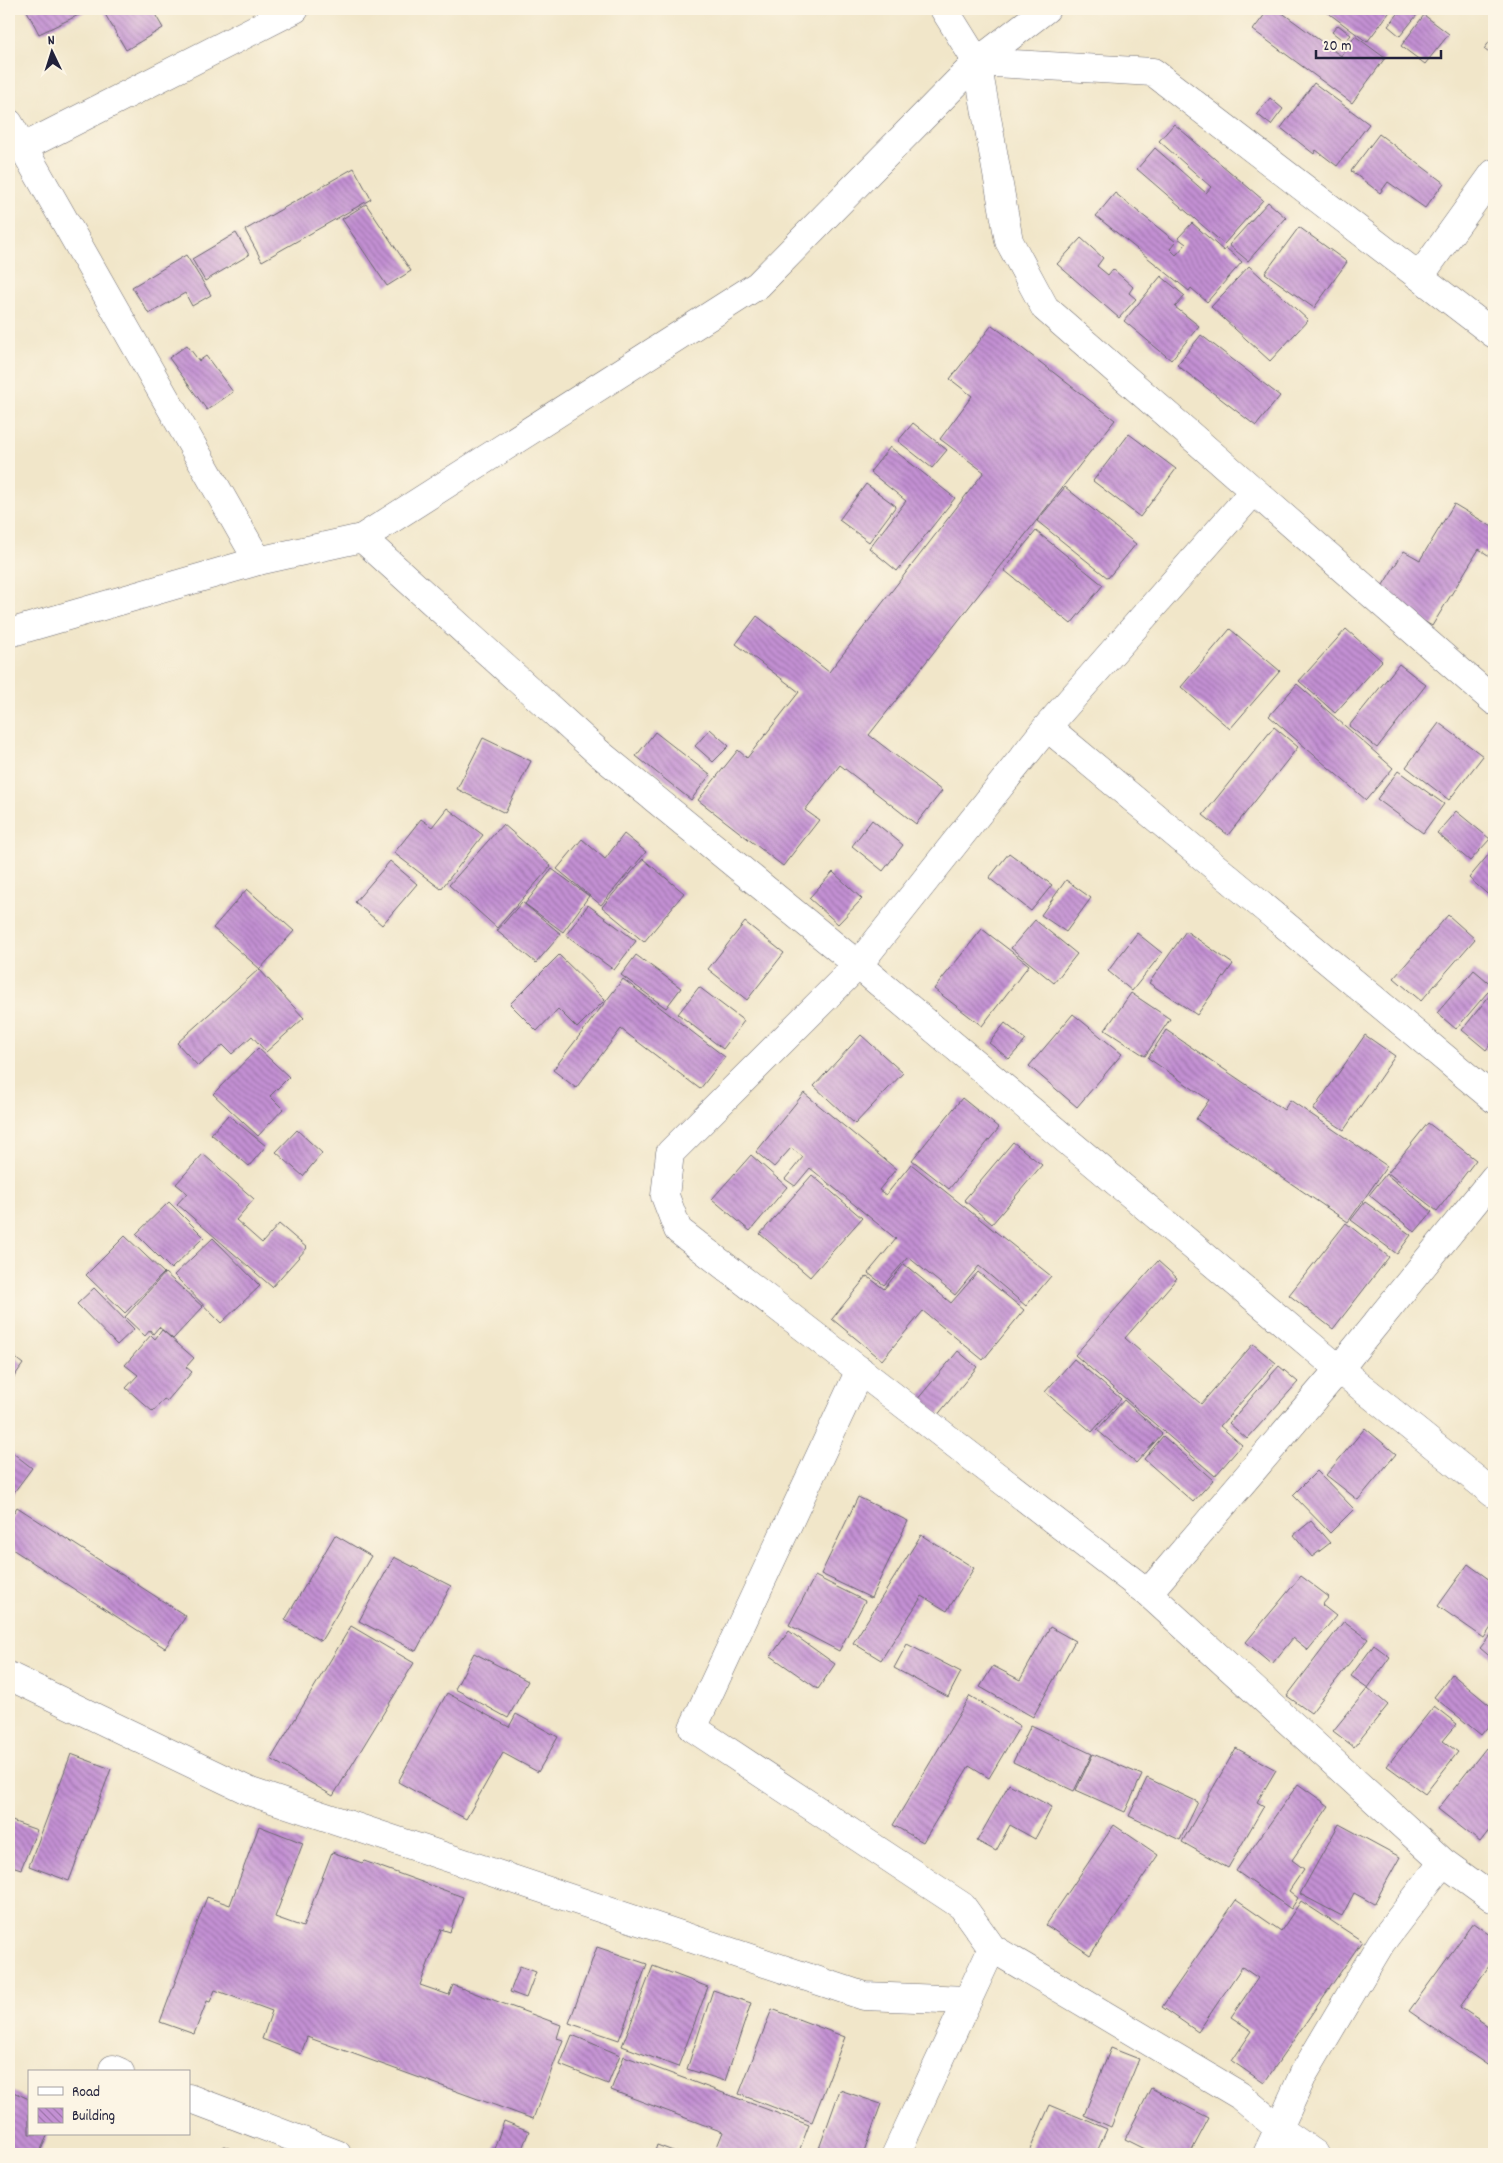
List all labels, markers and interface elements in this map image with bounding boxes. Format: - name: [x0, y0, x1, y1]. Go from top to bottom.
- north arrow: [28, 28, 78, 78]
- scale bar: [1316, 28, 1440, 60]
- text: N: [47, 31, 55, 51]
- text: 20 m: [1323, 36, 1351, 58]
- legend: [28, 2070, 190, 2136]
- text: Road: [72, 2082, 100, 2104]
- text: Building: [72, 2106, 115, 2128]

